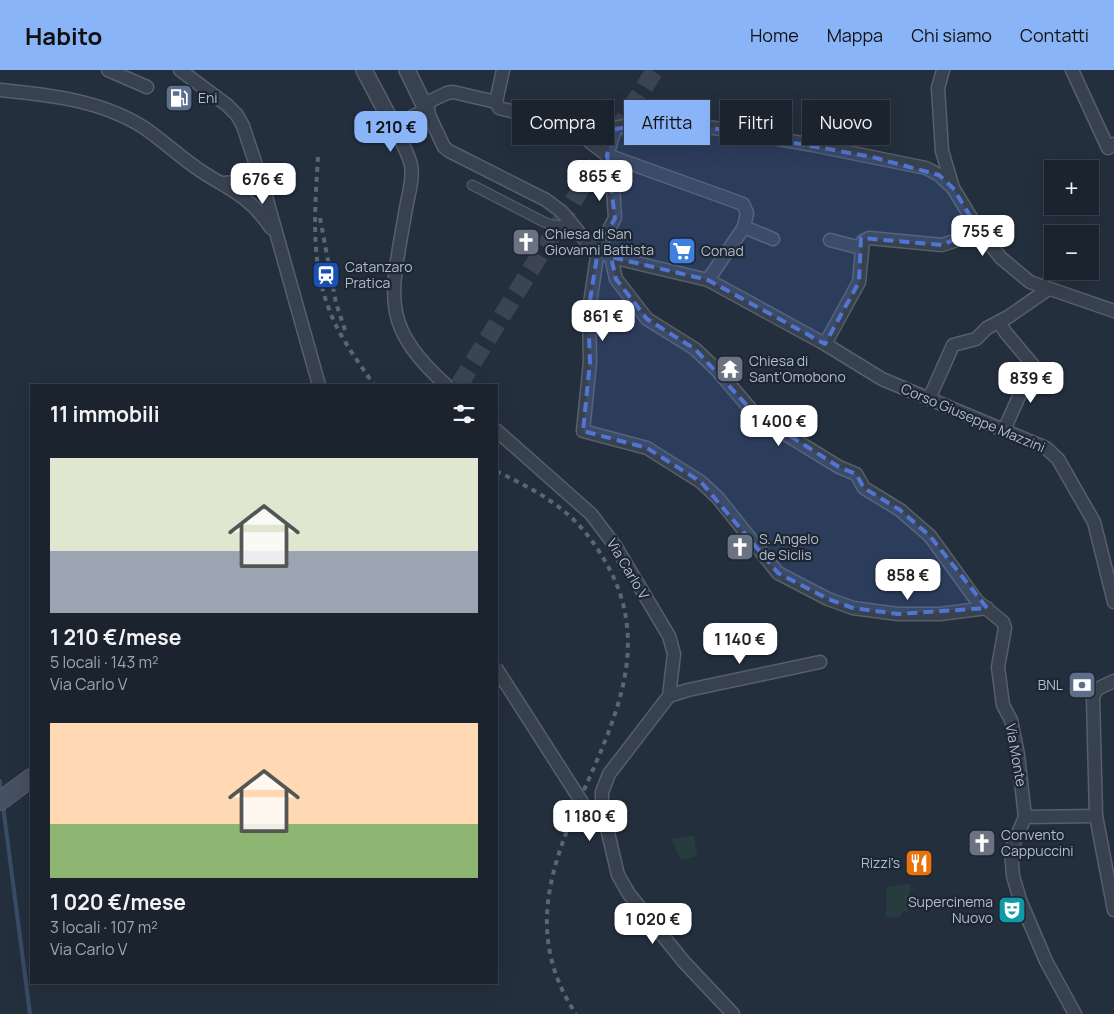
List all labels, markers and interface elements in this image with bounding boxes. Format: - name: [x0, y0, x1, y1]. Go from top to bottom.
- text: Habito: [25, 19, 102, 52]
- text: Home: [750, 23, 799, 47]
- text: Mappa: [827, 23, 883, 47]
- text: Chi siamo: [911, 23, 992, 47]
- text: Contatti: [1020, 23, 1089, 47]
- fuel station icon: Eni: [164, 83, 194, 113]
- place label: Eni: [198, 88, 218, 107]
- chip: Compra: [512, 100, 614, 145]
- chip: Affitta: [624, 100, 710, 145]
- chip: Filtri: [720, 100, 792, 145]
- chip: Nuovo: [802, 100, 890, 145]
- pin: 1 210 €: [345, 111, 437, 153]
- text: 1 210 €: [365, 116, 417, 138]
- pin: 865 €: [565, 160, 635, 202]
- map controls: [1044, 160, 1099, 280]
- button: +: [1044, 160, 1099, 215]
- pin: 676 €: [228, 162, 298, 205]
- text: 865 €: [578, 165, 622, 187]
- text: 676 €: [242, 168, 284, 190]
- pin: 755 €: [948, 214, 1018, 257]
- text: 755 €: [962, 220, 1004, 242]
- place label: Chiesa di San Giovanni Battista: [545, 224, 654, 259]
- button: −: [1044, 225, 1099, 280]
- church icon: Chiesa di San Giovanni Battista: [511, 227, 541, 257]
- supermarket icon: Conad: [667, 236, 697, 266]
- place label: Conad: [701, 241, 744, 260]
- place label: Catanzaro Pratica: [345, 257, 412, 292]
- station icon: Catanzaro Pratica: [311, 260, 341, 290]
- pin: 861 €: [568, 300, 638, 342]
- text: 861 €: [583, 305, 623, 327]
- place label: Chiesa di Sant'Omobono: [749, 351, 846, 386]
- temple icon: Chiesa di Sant'Omobono: [715, 354, 745, 384]
- pin: 839 €: [996, 362, 1066, 404]
- text: 839 €: [1009, 367, 1053, 389]
- street label: Corso Giuseppe Mazzini: [898, 379, 1048, 457]
- text: 11 immobili: [50, 400, 160, 428]
- icon: filters: [450, 400, 478, 428]
- pin: 1 400 €: [733, 404, 825, 447]
- text: 1 400 €: [751, 410, 807, 432]
- icon: home: [219, 491, 309, 581]
- place label: S. Angelo de Siclis: [759, 529, 819, 564]
- church icon: S. Angelo de Siclis: [725, 532, 755, 562]
- street label: Via Carlo V: [603, 535, 654, 603]
- pin: 858 €: [873, 558, 943, 601]
- text: 858 €: [886, 564, 930, 586]
- pin: 1 140 €: [694, 622, 786, 665]
- text: 1 210 €/mese: [50, 623, 181, 651]
- text: 1 140 €: [714, 628, 766, 650]
- text: 5 locali · 143 m²: [50, 651, 159, 673]
- bank icon: BNL: [1067, 670, 1097, 700]
- text: Via Carlo V: [50, 673, 127, 695]
- place label: BNL: [1038, 675, 1063, 694]
- street label: Via Monte: [1002, 722, 1031, 788]
- icon: home: [219, 756, 309, 846]
- pin: 1 180 €: [544, 800, 636, 842]
- text: 1 180 €: [564, 805, 616, 827]
- place label: Convento Cappuccini: [1001, 825, 1074, 860]
- church icon: Convento Cappuccini: [967, 828, 997, 858]
- restaurant icon: Rizzi's: [904, 848, 934, 878]
- place label: Rizzi's: [861, 853, 900, 872]
- text: 1 020 €/mese: [50, 888, 186, 916]
- place label: Supercinema Nuovo: [908, 892, 993, 927]
- theatre icon: Supercinema Nuovo: [997, 895, 1027, 925]
- pin: 1 020 €: [607, 902, 699, 945]
- text: 1 020 €: [626, 908, 680, 930]
- text: 3 locali · 107 m²: [50, 916, 158, 938]
- text: Via Carlo V: [50, 938, 127, 960]

